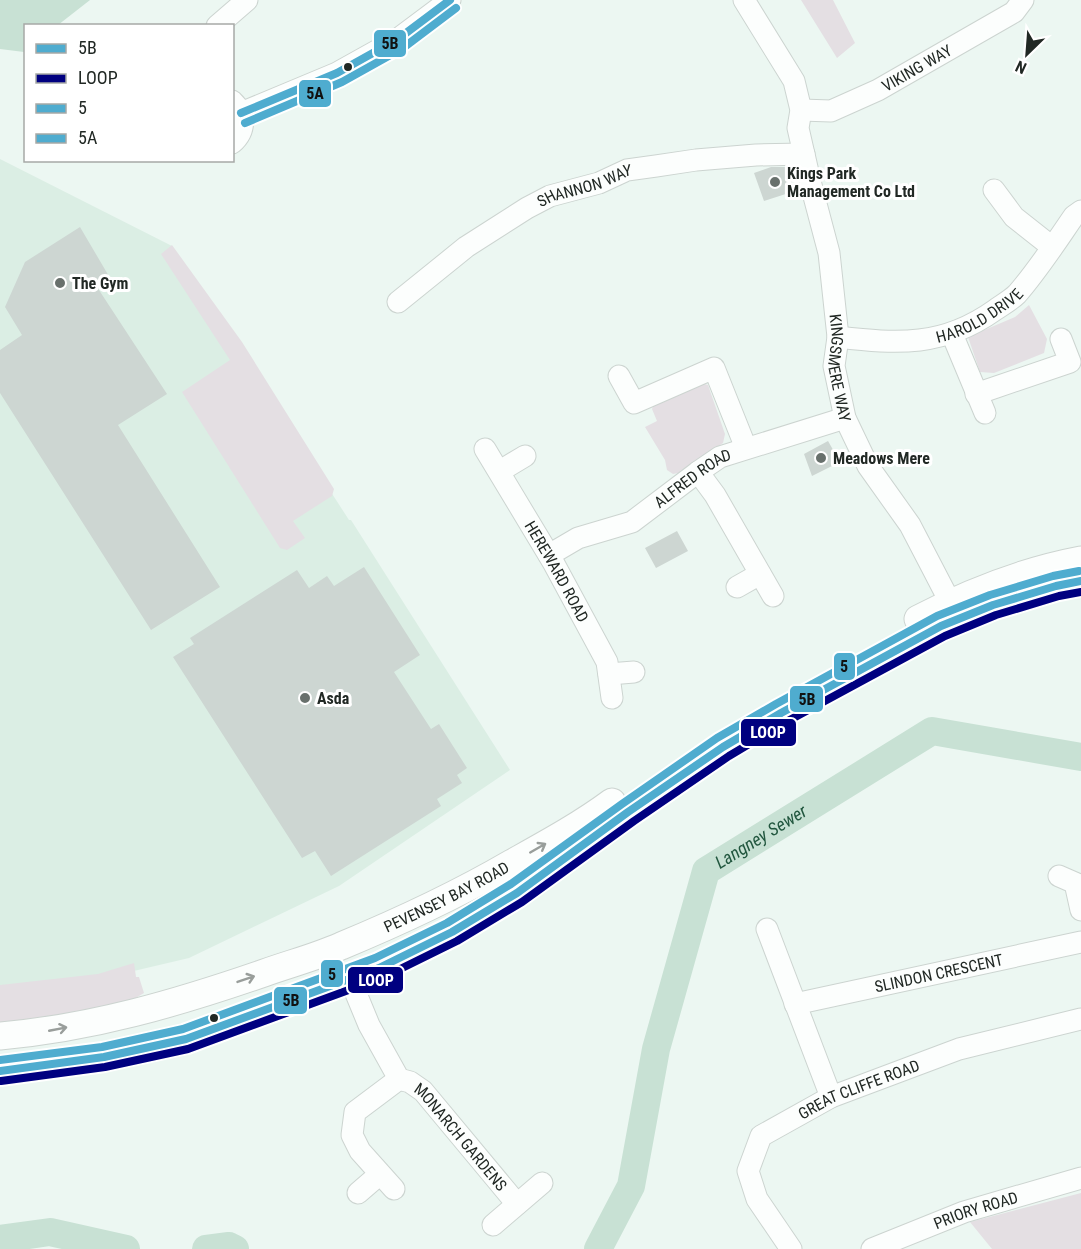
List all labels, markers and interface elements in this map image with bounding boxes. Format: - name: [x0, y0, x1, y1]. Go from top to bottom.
- legend: [24, 24, 234, 162]
- north arrow: [997, 24, 1057, 84]
- line badge: 5B: [373, 29, 407, 58]
- text: 5B: [381, 34, 399, 53]
- text: 5B: [78, 37, 97, 58]
- street label: VIKING WAY: [879, 40, 956, 96]
- text: N: [1012, 56, 1029, 78]
- unlabelled marker: [342, 61, 354, 73]
- text: LOOP: [78, 67, 118, 88]
- line badge: 5A: [298, 79, 332, 108]
- text: 5A: [306, 84, 324, 103]
- text: 5: [78, 97, 87, 118]
- text: 5A: [78, 127, 98, 148]
- street label: SHANNON WAY: [534, 160, 633, 211]
- place label: Kings Park Management Co Ltd: [787, 164, 915, 201]
- marker: Kings Park Management Co Ltd: [768, 175, 782, 189]
- place label: The Gym: [72, 274, 128, 293]
- marker: The Gym: [53, 276, 67, 290]
- street label: HAROLD DRIVE: [934, 285, 1027, 347]
- street label: KINGSMERE WAY: [824, 313, 855, 424]
- street label: ALFRED ROAD: [650, 445, 733, 512]
- place label: Meadows Mere: [833, 449, 930, 468]
- marker: Meadows Mere: [814, 451, 828, 465]
- street label: HEREWARD ROAD: [521, 518, 593, 625]
- line badge: 5: [833, 652, 856, 681]
- text: 5: [840, 657, 848, 676]
- line badge: 5B: [789, 685, 824, 713]
- place label: Asda: [317, 689, 350, 708]
- text: 5B: [798, 690, 816, 709]
- marker: Asda: [298, 691, 312, 705]
- line badge: LOOP: [740, 718, 797, 747]
- text: LOOP: [750, 723, 786, 742]
- water label: Langney Sewer: [711, 800, 811, 873]
- one-way arrow: [530, 842, 547, 854]
- street label: PEVENSEY BAY ROAD: [381, 858, 513, 936]
- street label: SLINDON CRESCENT: [873, 950, 1005, 997]
- line badge: 5: [320, 959, 344, 988]
- text: 5: [328, 965, 336, 984]
- line badge: LOOP: [347, 966, 404, 994]
- text: LOOP: [358, 971, 394, 990]
- one-way arrow: [236, 973, 255, 984]
- line badge: 5B: [273, 986, 308, 1015]
- text: 5B: [282, 991, 300, 1010]
- unlabelled marker: [208, 1012, 220, 1024]
- one-way arrow: [48, 1023, 67, 1034]
- street label: GREAT CLIFFE ROAD: [795, 1056, 922, 1123]
- street label: MONARCH GARDENS: [411, 1079, 511, 1195]
- street label: PRIORY ROAD: [931, 1188, 1020, 1233]

